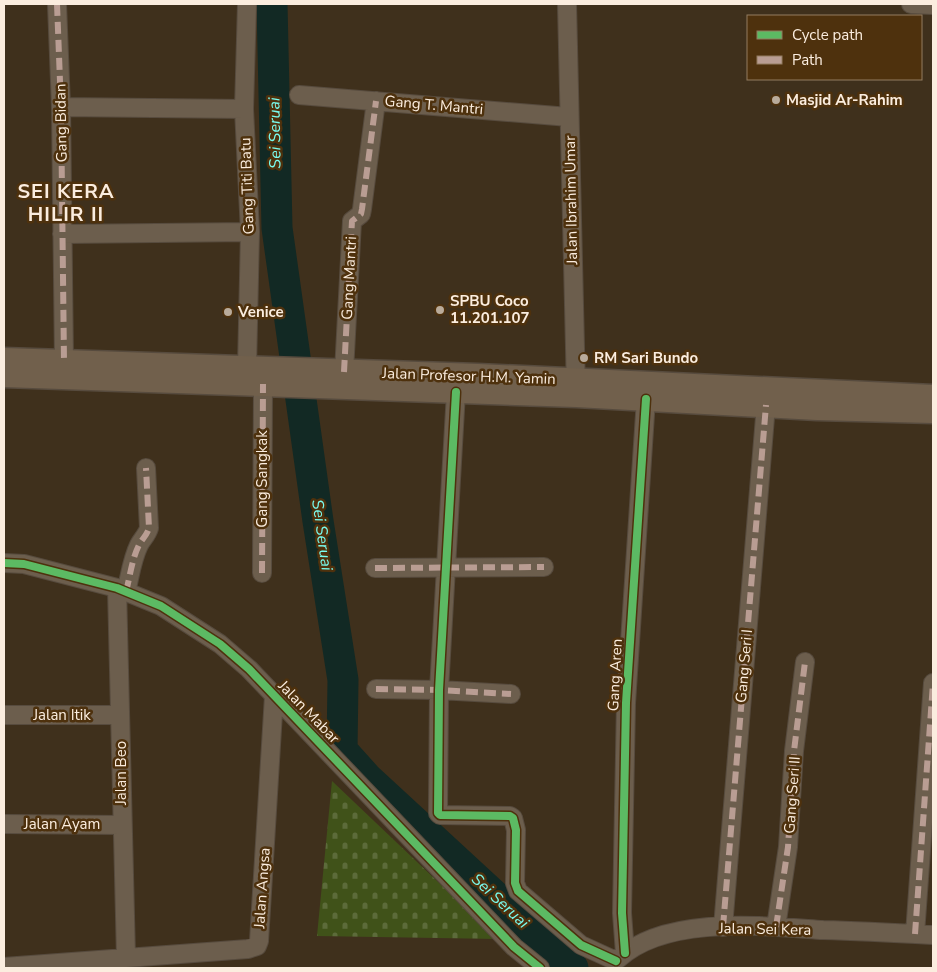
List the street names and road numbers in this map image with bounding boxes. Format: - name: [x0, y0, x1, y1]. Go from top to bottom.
- street label: Gang Bidan: [50, 83, 72, 163]
- street label: Gang T. Mantri: [384, 91, 484, 119]
- street label: Jalan Ibrahim Umar: [560, 135, 582, 266]
- street label: Gang Titi Batu: [235, 137, 259, 235]
- street label: Gang Mantri: [337, 236, 361, 320]
- street label: Jalan Profesor H.M. Yamin: [381, 363, 556, 389]
- street label: Gang Sangkak: [252, 430, 272, 528]
- street label: Gang Seri I: [731, 628, 757, 704]
- street label: Gang Aren: [603, 638, 627, 712]
- street label: Jalan Mabar: [273, 675, 345, 748]
- street label: Jalan Itik: [32, 705, 91, 725]
- street label: Jalan Beo: [111, 741, 131, 806]
- street label: Gang Seri II: [779, 756, 805, 834]
- street label: Jalan Ayam: [23, 814, 100, 834]
- street label: Jalan Angsa: [249, 847, 275, 930]
- street label: Jalan Sei Kera: [718, 918, 811, 940]

